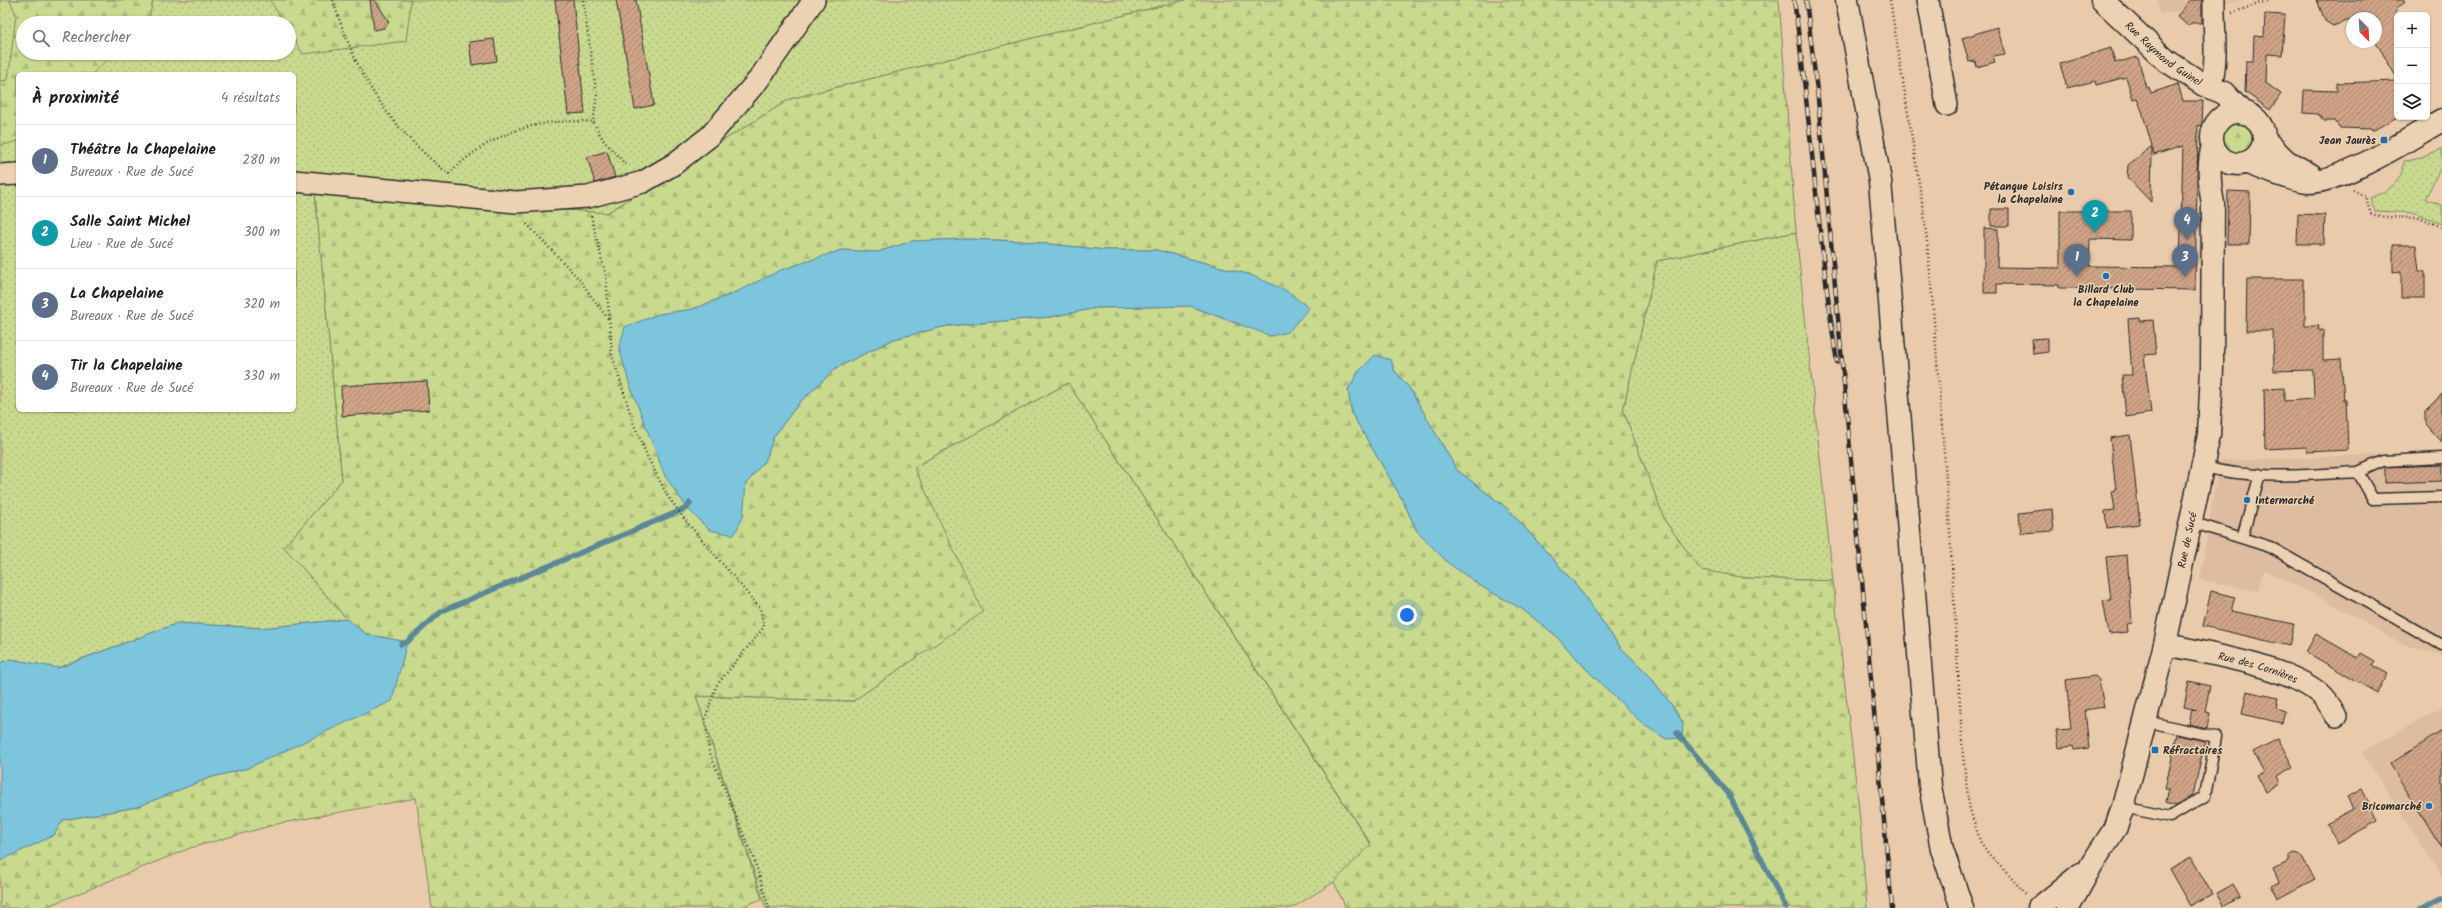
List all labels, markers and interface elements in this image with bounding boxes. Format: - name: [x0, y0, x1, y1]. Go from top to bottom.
- north arrow: [2346, 12, 2382, 48]
- map controls: [2394, 12, 2430, 120]
- button: +: [2394, 12, 2430, 48]
- search box: [16, 16, 296, 60]
- street label: Rue Raymond Guinel: [2120, 18, 2206, 92]
- text: Rechercher: [62, 26, 130, 50]
- icon: search: [30, 27, 52, 49]
- button: −: [2394, 48, 2430, 84]
- button: layers: [2394, 84, 2430, 120]
- text: À proximité: [32, 85, 119, 112]
- text: 4 résultats: [221, 88, 280, 109]
- place label: Jean Jaurès: [2319, 132, 2377, 150]
- marker: Jean Jaurès: [2379, 135, 2389, 145]
- text: Théâtre la Chapelaine: [70, 138, 216, 162]
- text: 1: [43, 150, 47, 171]
- text: 280 m: [243, 150, 280, 171]
- text: Bureaux · Rue de Sucé: [70, 162, 193, 183]
- place label: Pétanque Loisirs la Chapelaine: [1984, 178, 2064, 209]
- marker: Pétanque Loisirs la Chapelaine: [2066, 187, 2076, 197]
- pin: 2: [2082, 200, 2108, 233]
- pin: 4: [2174, 207, 2200, 240]
- text: Salle Saint Michel: [70, 210, 190, 234]
- text: 2: [41, 222, 49, 243]
- text: 300 m: [244, 222, 280, 243]
- text: Lieu · Rue de Sucé: [70, 234, 173, 255]
- pin: 1: [2064, 244, 2090, 277]
- pin: 3: [2172, 244, 2198, 277]
- marker: Billard Club la Chapelaine: [2101, 271, 2111, 281]
- place label: Billard Club la Chapelaine: [2073, 281, 2139, 312]
- text: La Chapelaine: [70, 282, 164, 306]
- text: 3: [41, 294, 49, 315]
- text: 320 m: [243, 294, 280, 315]
- text: Bureaux · Rue de Sucé: [70, 306, 193, 327]
- text: Tir la Chapelaine: [70, 354, 183, 378]
- text: 4: [41, 366, 49, 387]
- text: 330 m: [243, 366, 280, 387]
- text: Bureaux · Rue de Sucé: [70, 378, 193, 399]
- place label: Intermarché: [2255, 492, 2315, 510]
- marker: Intermarché: [2242, 495, 2252, 505]
- street label: Rue de Sucé: [2173, 509, 2203, 570]
- your location: [1397, 605, 1417, 625]
- street label: Rue des Cornières: [2216, 648, 2301, 689]
- place label: Réfractaires: [2163, 742, 2223, 760]
- marker: Réfractaires: [2150, 745, 2160, 755]
- place label: Bricomarché: [2362, 798, 2422, 816]
- marker: Bricomarché: [2424, 801, 2434, 811]

